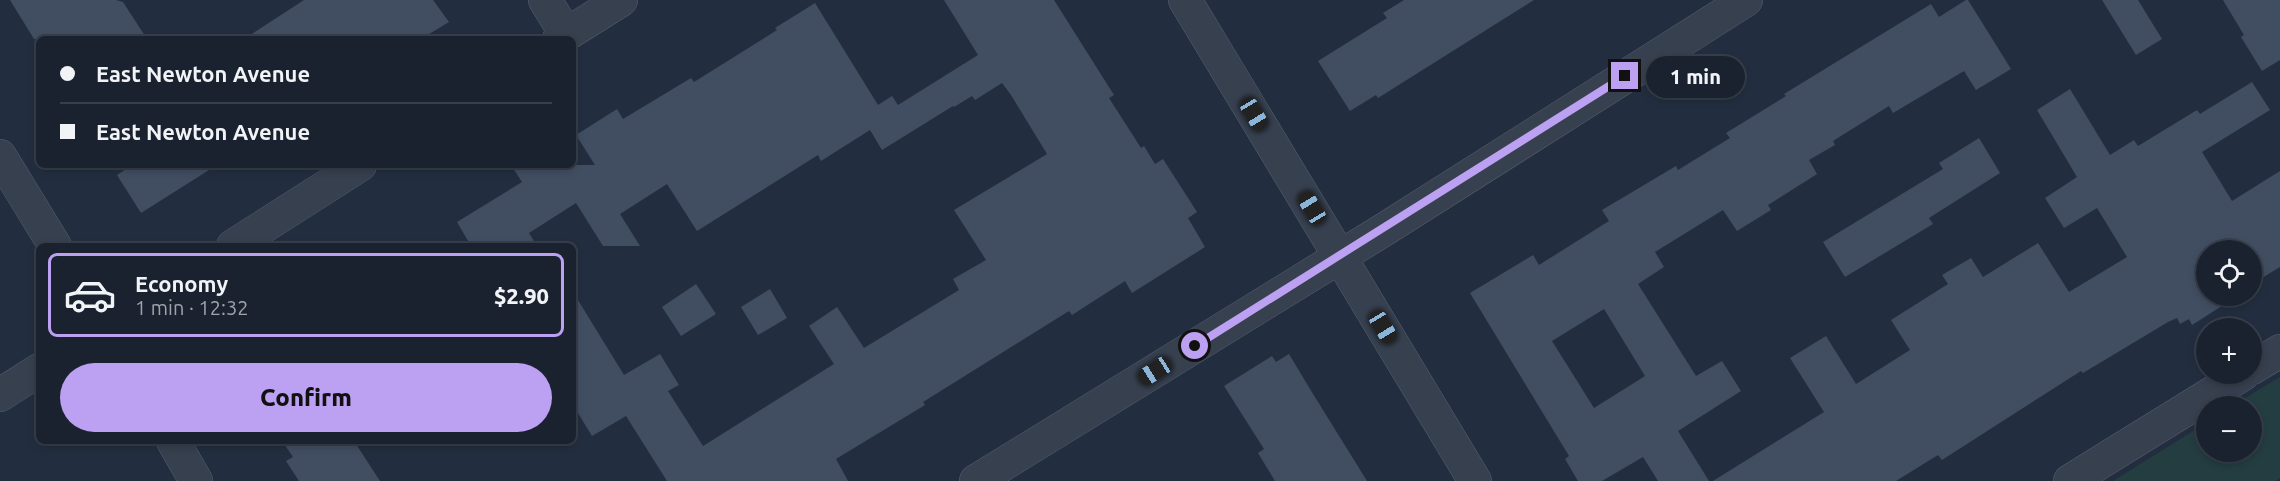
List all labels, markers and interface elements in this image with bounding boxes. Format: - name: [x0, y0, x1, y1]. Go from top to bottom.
- callout: 1 min: [1646, 55, 1745, 97]
- text: East Newton Avenue: [96, 61, 310, 86]
- route end: [1611, 62, 1638, 89]
- text: 1 min: [1670, 65, 1721, 88]
- car: [1237, 94, 1271, 134]
- text: East Newton Avenue: [96, 119, 310, 144]
- car: [1295, 188, 1329, 228]
- map controls: [2196, 240, 2262, 462]
- button: locate: [2196, 240, 2262, 306]
- icon: car: [63, 268, 117, 322]
- text: Economy: [135, 271, 228, 296]
- text: $2.90: [494, 283, 549, 308]
- text: 1 min · 12:32: [135, 296, 249, 319]
- car: [1366, 307, 1400, 347]
- button: +: [2196, 318, 2262, 384]
- route start: [1181, 332, 1208, 359]
- car: [1135, 354, 1175, 388]
- button: Confirm: [60, 363, 552, 432]
- button: −: [2196, 396, 2262, 462]

